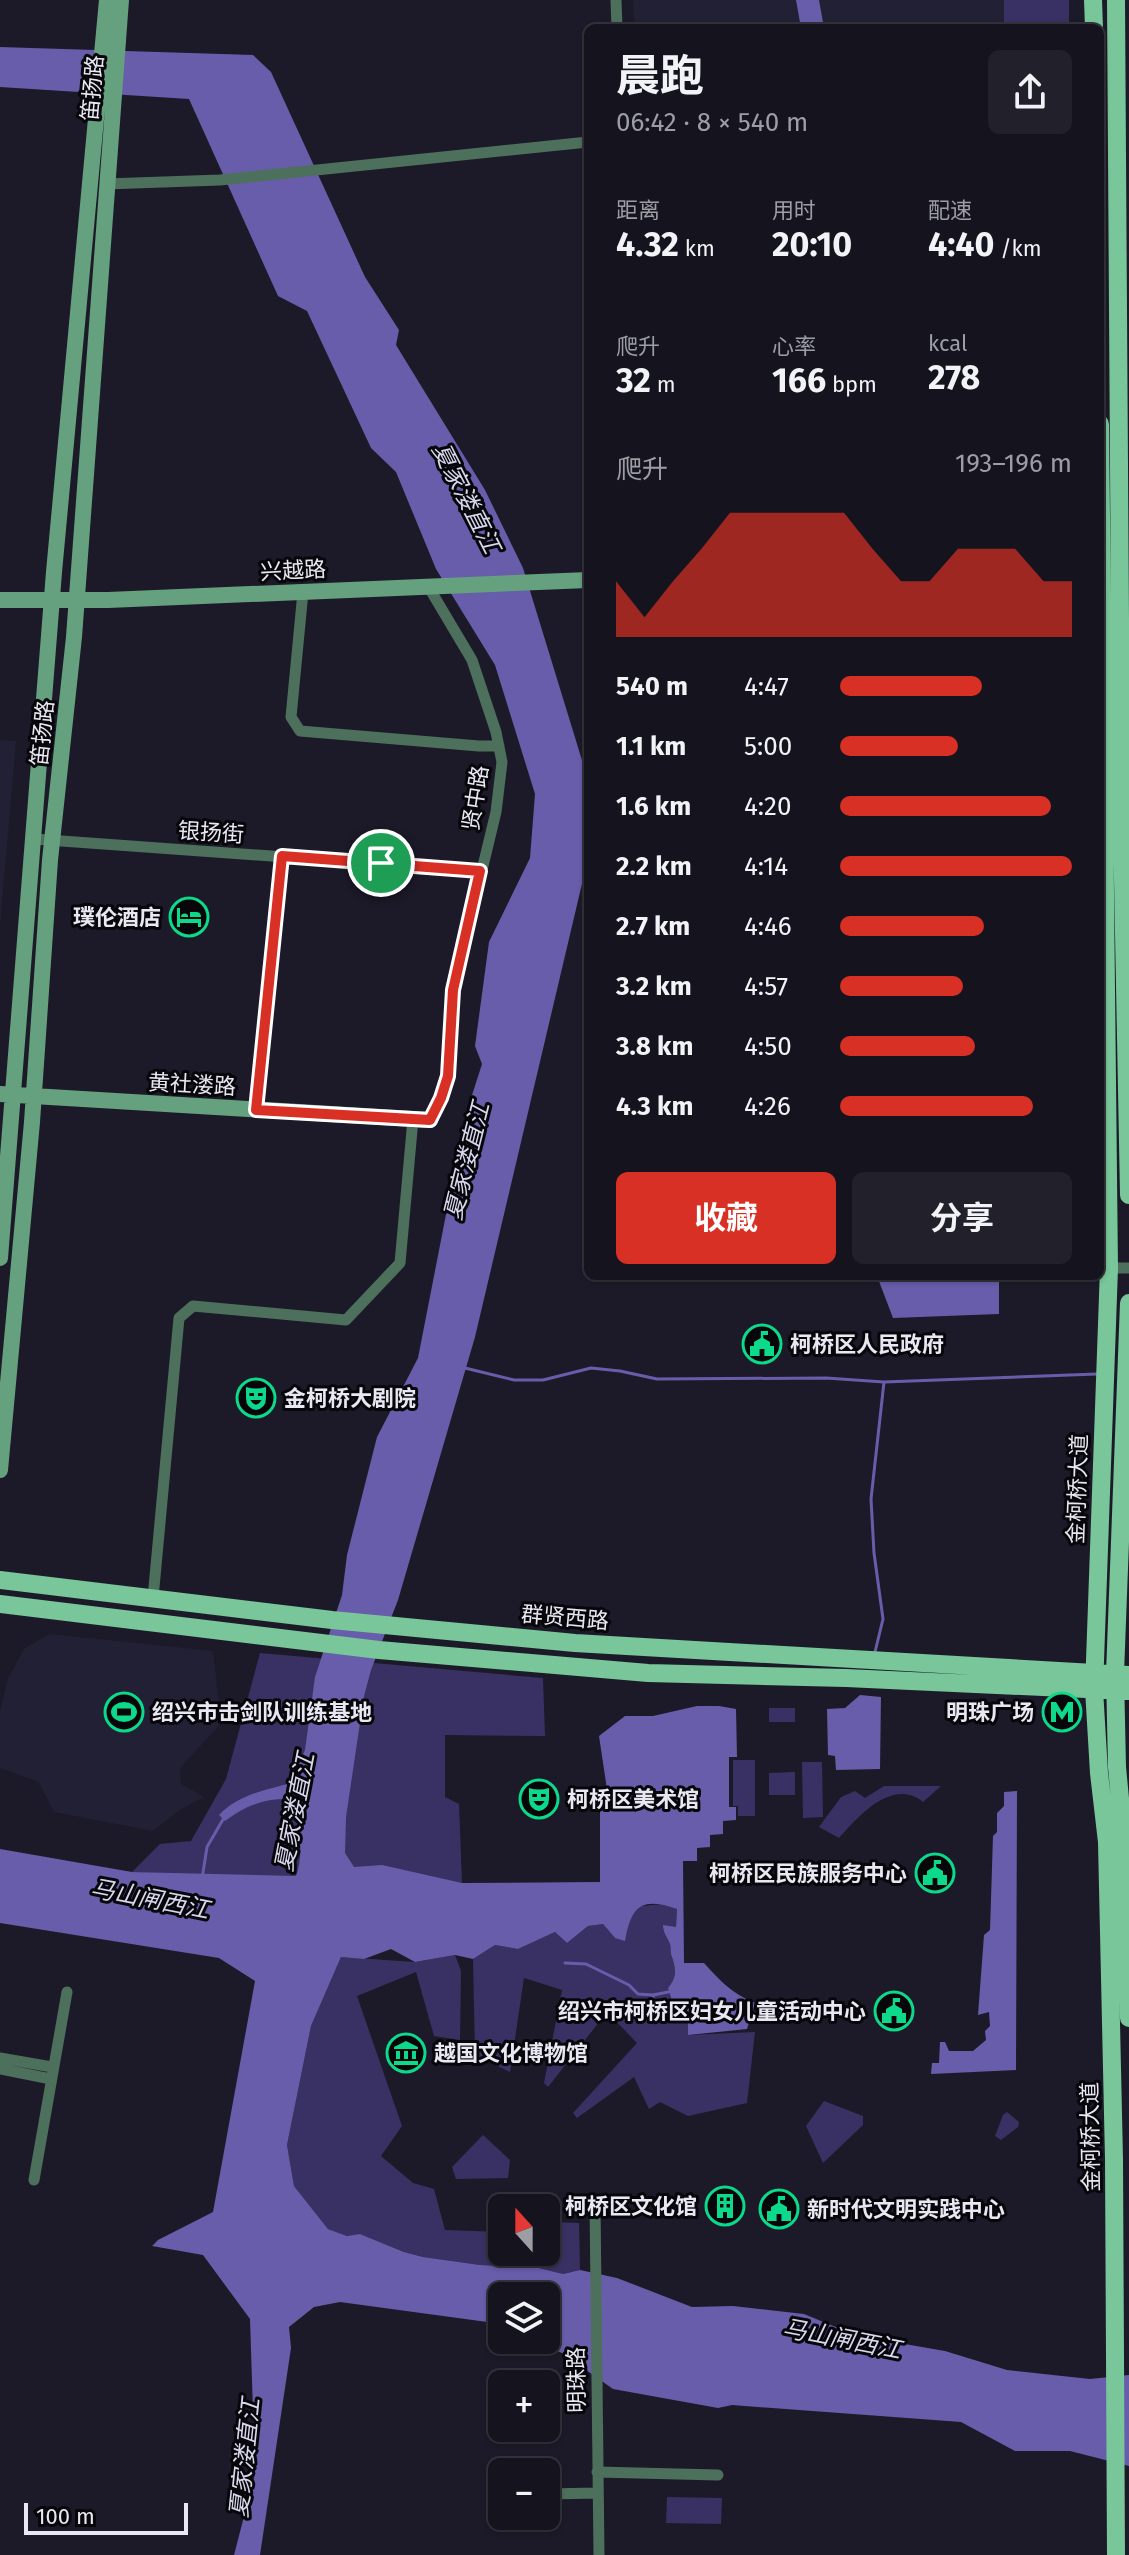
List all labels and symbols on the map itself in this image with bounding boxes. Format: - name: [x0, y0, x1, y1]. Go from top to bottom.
- street label: 笛扬路: [76, 54, 109, 122]
- water label: 夏家溇直江: [426, 438, 507, 560]
- street label: 兴越路: [259, 555, 327, 586]
- street label: 笛扬路: [26, 699, 59, 767]
- street label: 贤中路: [457, 763, 494, 833]
- street label: 银扬街: [177, 817, 245, 848]
- pin: [347, 829, 415, 897]
- hotel icon: 璞伦酒店: [168, 896, 210, 938]
- place label: 璞伦酒店: [73, 904, 161, 931]
- street label: 黄社溇路: [147, 1069, 237, 1100]
- water label: 夏家溇直江: [439, 1096, 496, 1223]
- public building icon: 柯桥区人民政府: [741, 1323, 783, 1365]
- place label: 柯桥区人民政府: [790, 1331, 944, 1358]
- theatre icon: 金柯桥大剧院: [235, 1377, 277, 1419]
- place label: 金柯桥大剧院: [284, 1385, 416, 1412]
- street label: 金柯桥大道: [1062, 1434, 1093, 1544]
- street label: 群贤西路: [520, 1600, 610, 1635]
- sports icon: 绍兴市击剑队训练基地: [103, 1691, 145, 1733]
- metro station icon: 明珠广场: [1041, 1691, 1083, 1733]
- place label: 绍兴市击剑队训练基地: [152, 1699, 372, 1726]
- place label: 明珠广场: [946, 1699, 1034, 1726]
- water label: 夏家溇直江: [270, 1747, 321, 1874]
- theatre icon: 柯桥区美术馆: [518, 1778, 560, 1820]
- place label: 柯桥区美术馆: [567, 1786, 699, 1813]
- public building icon: 柯桥区民族服务中心: [914, 1852, 956, 1894]
- place label: 柯桥区民族服务中心: [709, 1860, 907, 1887]
- water label: 马山闸西江: [88, 1874, 215, 1925]
- public building icon: 绍兴市柯桥区妇女儿童活动中心: [873, 1990, 915, 2032]
- place label: 绍兴市柯桥区妇女儿童活动中心: [558, 1998, 866, 2025]
- museum icon: 越国文化博物馆: [385, 2032, 427, 2074]
- place label: 越国文化博物馆: [434, 2040, 588, 2067]
- street label: 金柯桥大道: [1076, 2082, 1105, 2192]
- building icon: 柯桥区文化馆: [704, 2185, 746, 2227]
- public building icon: 新时代文明实践中心: [758, 2188, 800, 2230]
- place label: 柯桥区文化馆: [565, 2193, 697, 2220]
- north arrow: [488, 2194, 560, 2266]
- place label: 新时代文明实践中心: [807, 2196, 1005, 2223]
- water label: 马山闸西江: [780, 2314, 907, 2365]
- street label: 明珠路: [562, 2347, 591, 2413]
- water label: 夏家溇直江: [225, 2394, 266, 2519]
- scale bar: [24, 2499, 188, 2535]

